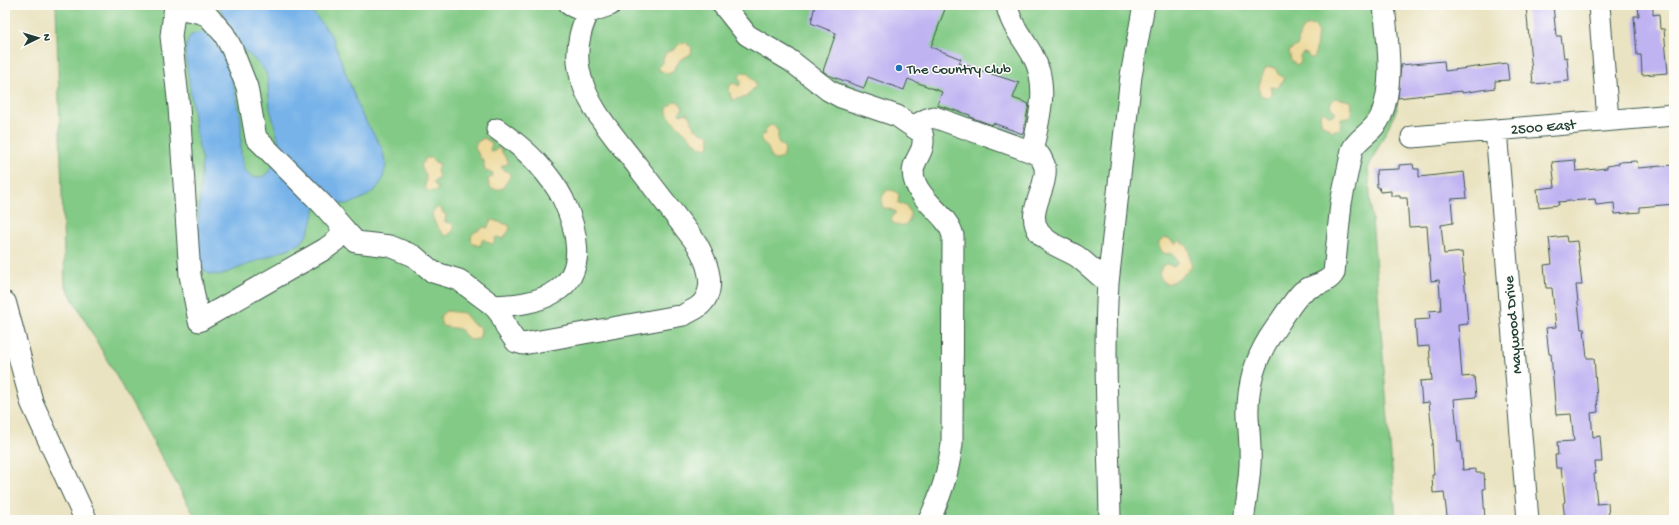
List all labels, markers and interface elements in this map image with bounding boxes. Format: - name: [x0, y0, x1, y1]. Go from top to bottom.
- north arrow: [18, 18, 58, 58]
- text: N: [40, 33, 52, 41]
- place label: The Country Club: [906, 61, 1011, 79]
- marker: The Country Club: [894, 63, 904, 73]
- street label: 2500 East: [1510, 116, 1578, 140]
- street label: Maywood Drive: [1501, 275, 1527, 375]

